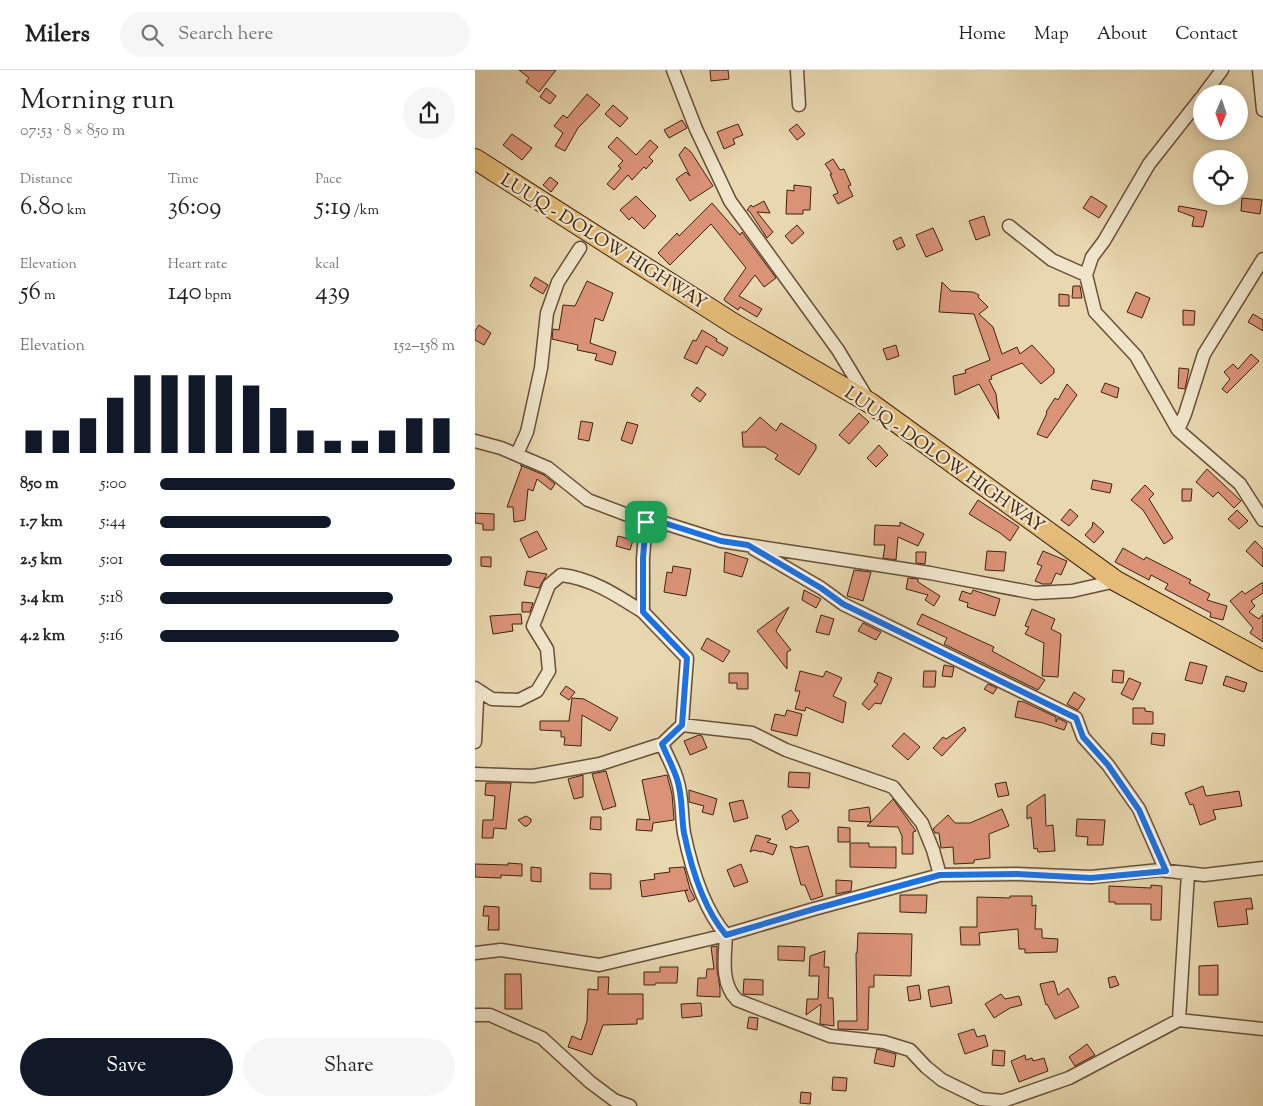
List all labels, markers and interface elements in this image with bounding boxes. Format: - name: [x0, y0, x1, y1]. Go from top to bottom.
- search box: [120, 12, 470, 57]
- text: Milers: [25, 18, 90, 52]
- icon: search: [138, 21, 166, 49]
- text: Search here: [178, 21, 273, 48]
- text: Home: [959, 22, 1006, 48]
- text: Map: [1034, 22, 1069, 48]
- text: About: [1097, 22, 1147, 48]
- text: Contact: [1175, 22, 1238, 48]
- text: Morning run: [20, 81, 175, 121]
- north arrow: [1193, 85, 1247, 140]
- map controls: [1193, 85, 1248, 205]
- button: share: [403, 87, 455, 139]
- text: 07:53 · 8 × 850 m: [20, 120, 125, 143]
- button: locate: [1193, 150, 1248, 205]
- street label: LUUQ - DOLOW HIGHWAY: [495, 168, 711, 317]
- text: Distance: [20, 170, 73, 190]
- text: Time: [168, 170, 199, 190]
- text: Pace: [315, 170, 342, 190]
- text: 6.80: [20, 190, 64, 226]
- text: 36:09: [168, 190, 221, 226]
- text: 5:19: [315, 190, 351, 226]
- text: km: [64, 201, 86, 221]
- text: /km: [351, 201, 379, 221]
- text: Elevation: [20, 255, 77, 275]
- text: Heart rate: [168, 255, 227, 275]
- text: kcal: [315, 255, 339, 275]
- text: 56: [20, 275, 41, 311]
- text: 140: [168, 275, 202, 311]
- text: 439: [315, 275, 350, 311]
- text: m: [41, 286, 56, 306]
- text: bpm: [202, 286, 232, 306]
- text: Elevation: [20, 335, 85, 358]
- text: 152–158 m: [393, 335, 455, 358]
- street label: LUUQ - DOLOW HIGHWAY: [838, 381, 1049, 540]
- text: 850 m: [20, 473, 59, 496]
- text: 5:00: [100, 473, 126, 496]
- pin: [625, 501, 667, 543]
- icon: arrive: [632, 508, 660, 536]
- text: 1.7 km: [20, 511, 63, 534]
- text: 5:44: [100, 511, 126, 534]
- text: 2.5 km: [20, 549, 62, 572]
- text: 5:01: [100, 549, 123, 572]
- text: 3.4 km: [20, 587, 64, 610]
- text: 5:18: [100, 587, 123, 610]
- text: 4.2 km: [20, 625, 65, 648]
- text: 5:16: [100, 625, 123, 648]
- button: Save: [20, 1038, 233, 1096]
- button: Share: [243, 1038, 455, 1096]

